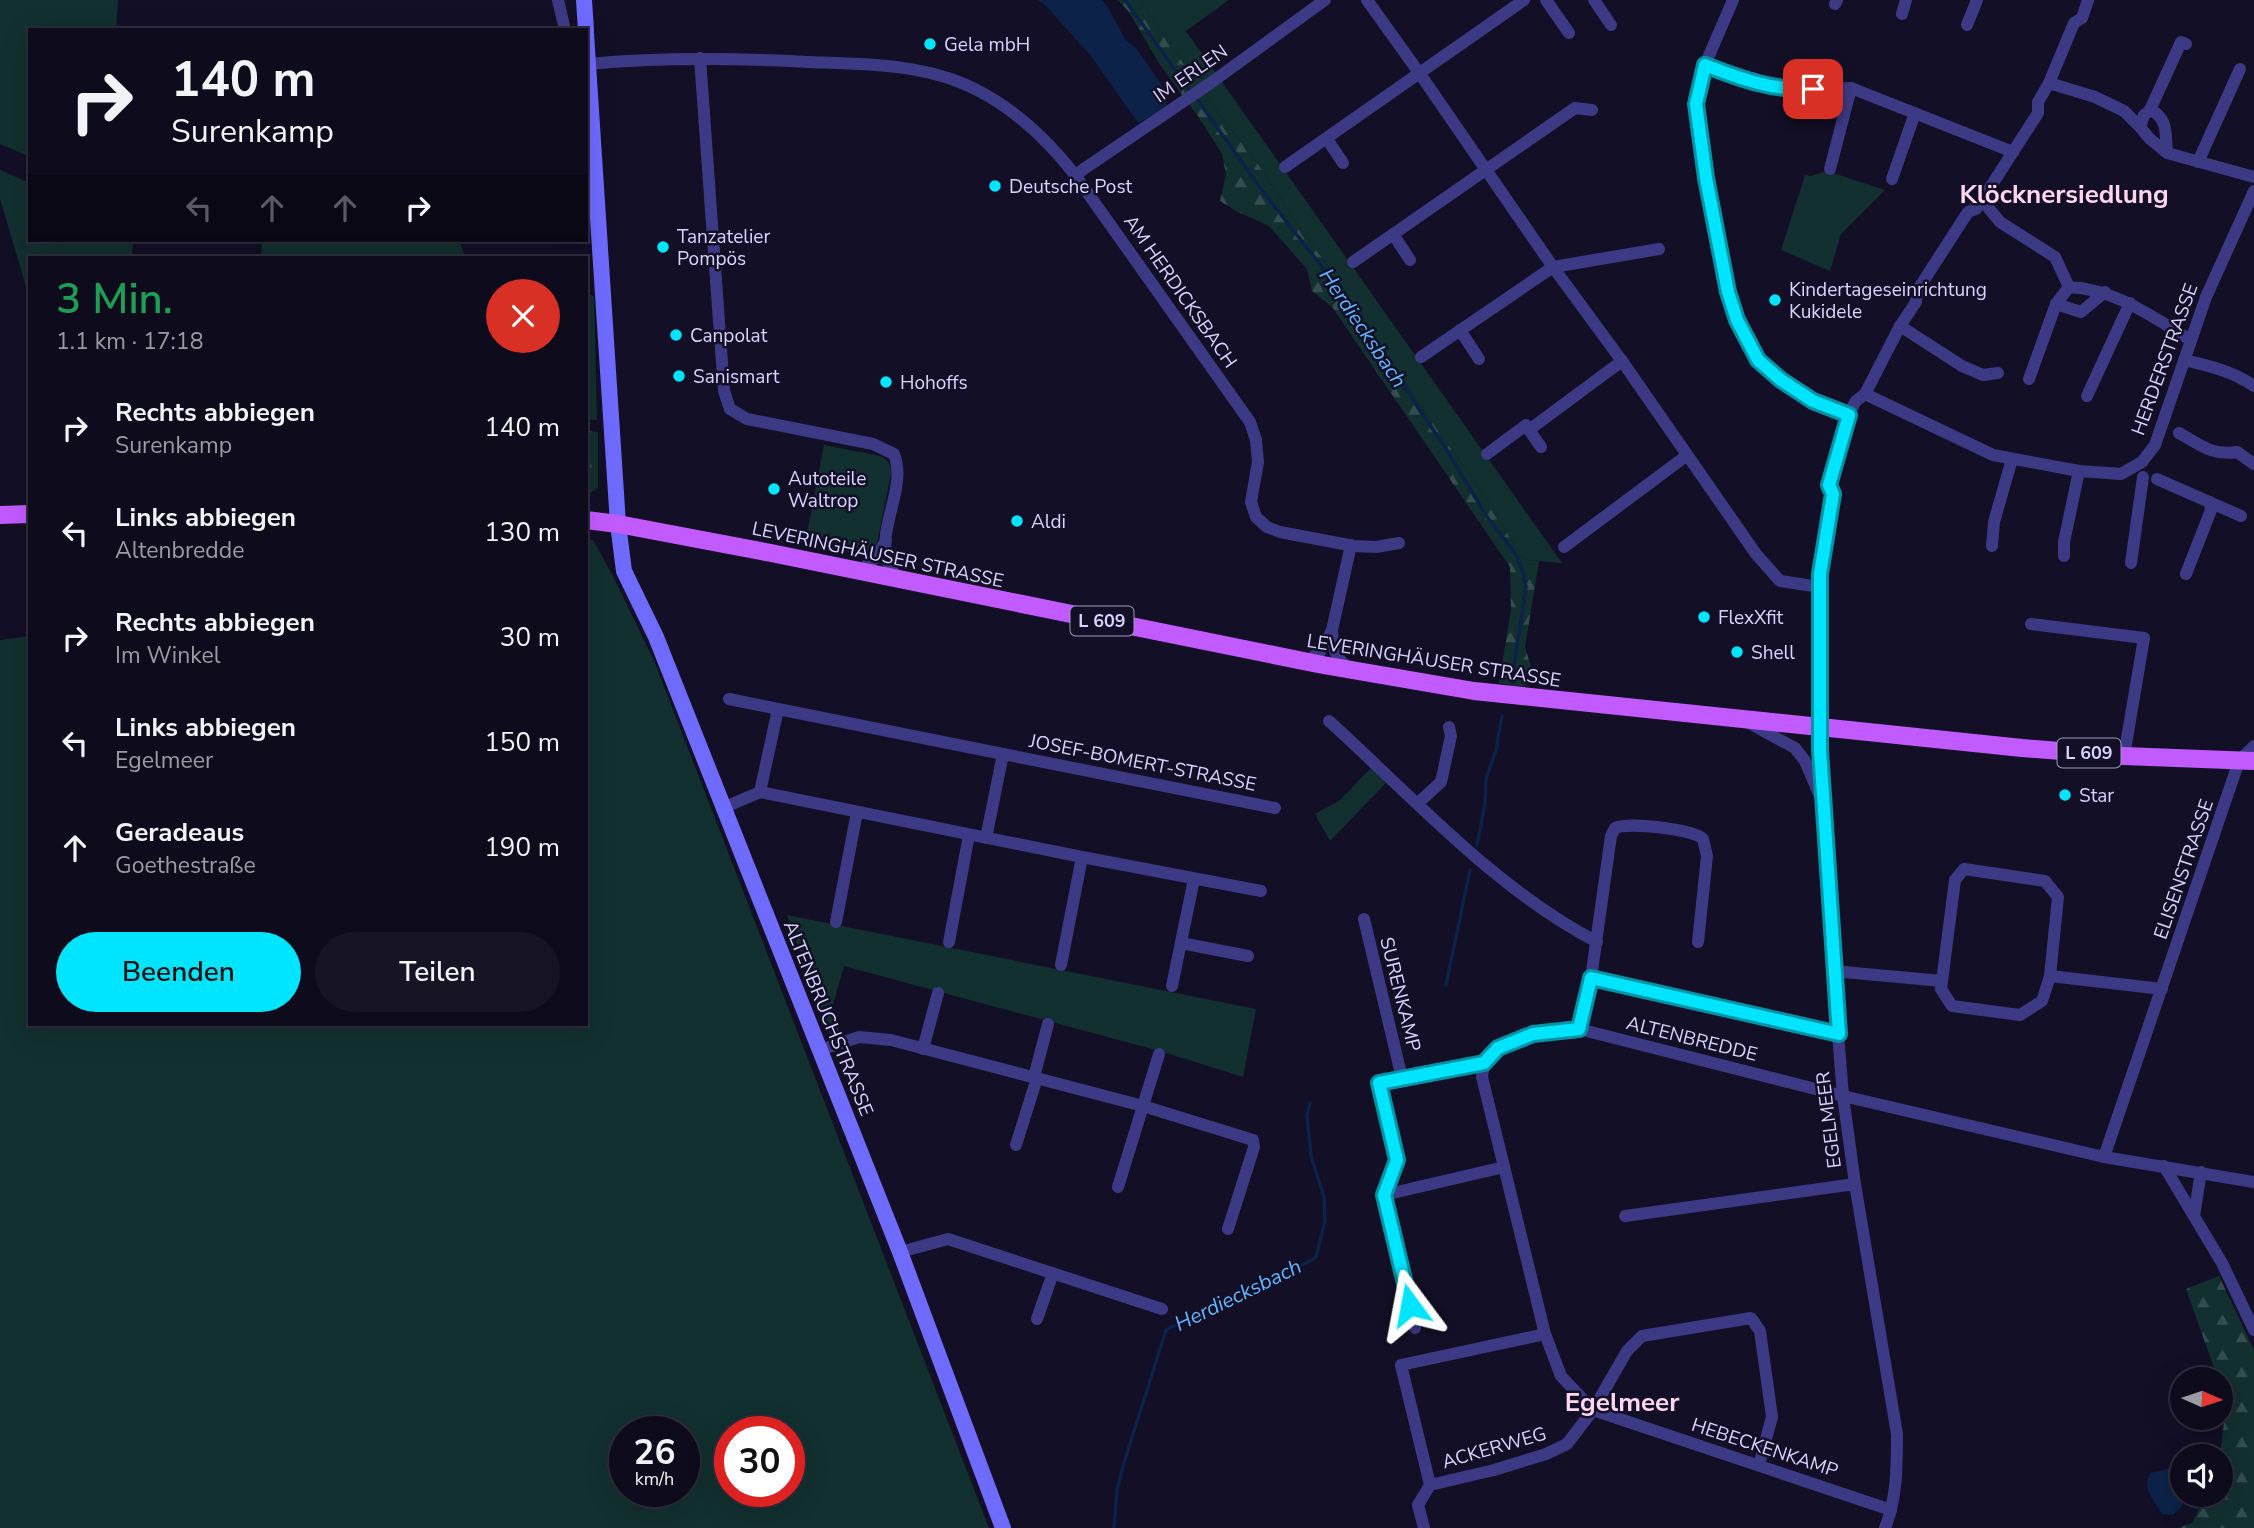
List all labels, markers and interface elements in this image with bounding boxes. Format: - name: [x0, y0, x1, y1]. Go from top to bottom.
- place label: Gela mbH: [944, 32, 1030, 58]
- marker: Gela mbH: [922, 36, 938, 52]
- street label: IM ERLEN: [1148, 39, 1233, 109]
- text: 140 m: [171, 46, 315, 113]
- icon: right: [56, 56, 147, 147]
- pin: [1783, 59, 1843, 119]
- icon: arrive: [1794, 70, 1832, 108]
- text: Surenkamp: [171, 110, 334, 153]
- place label: Deutsche Post: [1009, 174, 1132, 200]
- district label: Klöcknersiedlung: [1959, 177, 2169, 212]
- marker: Deutsche Post: [987, 178, 1003, 194]
- icon: left: [180, 189, 218, 227]
- icon: ahead: [253, 189, 291, 227]
- icon: ahead: [326, 189, 364, 227]
- icon: right: [399, 189, 437, 227]
- street label: AM HERDICKSBACH: [1117, 210, 1243, 373]
- place label: Tanzatelier Pompös: [677, 224, 770, 272]
- marker: Tanzatelier Pompös: [655, 239, 671, 255]
- water label: Herdiecksbach: [1313, 263, 1413, 393]
- text: 3 Min.: [56, 271, 173, 328]
- place label: Kindertageseinrichtung Kukidele: [1789, 277, 1987, 325]
- button: close: [486, 279, 560, 353]
- street label: HERDERSTRASSE: [2125, 280, 2204, 439]
- marker: Kindertageseinrichtung Kukidele: [1767, 292, 1783, 308]
- place label: Canpolat: [690, 323, 768, 349]
- text: 1.1 km · 17:18: [56, 326, 203, 357]
- marker: Canpolat: [668, 327, 684, 343]
- place label: Sanismart: [693, 364, 780, 390]
- marker: Sanismart: [671, 368, 687, 384]
- place label: Hohoffs: [900, 370, 968, 396]
- marker: Hohoffs: [878, 374, 894, 390]
- text: Rechts abbiegen: [115, 395, 315, 430]
- icon: right: [56, 409, 94, 447]
- text: 140 m: [484, 410, 560, 445]
- text: Surenkamp: [115, 430, 232, 461]
- place label: Autoteile Waltrop: [788, 466, 866, 514]
- marker: Autoteile Waltrop: [766, 481, 782, 497]
- text: Links abbiegen: [115, 500, 296, 535]
- place label: Aldi: [1031, 509, 1066, 535]
- marker: Aldi: [1009, 513, 1025, 529]
- icon: left: [56, 514, 94, 552]
- text: 130 m: [484, 515, 560, 550]
- street label: LEVERINGHÄUSER STRASSE: [750, 516, 1006, 594]
- text: Altenbredde: [115, 535, 244, 566]
- text: Rechts abbiegen: [115, 605, 315, 640]
- place label: FlexXfit: [1718, 605, 1784, 631]
- road number: L 609: [1070, 606, 1134, 636]
- marker: FlexXfit: [1696, 609, 1712, 625]
- icon: right: [56, 619, 94, 657]
- text: 30 m: [500, 620, 560, 655]
- street label: LEVERINGHÄUSER STRASSE: [1305, 628, 1563, 694]
- text: Im Winkel: [115, 640, 220, 671]
- place label: Shell: [1751, 640, 1795, 666]
- marker: Shell: [1729, 644, 1745, 660]
- text: Links abbiegen: [115, 710, 296, 745]
- icon: left: [56, 724, 94, 762]
- text: 150 m: [484, 725, 560, 760]
- street label: JOSEF-BOMERT-STRASSE: [1026, 728, 1258, 798]
- road number: L 609: [2058, 738, 2120, 768]
- text: Egelmeer: [115, 745, 213, 776]
- place label: Star: [2079, 783, 2114, 809]
- marker: Star: [2057, 787, 2073, 803]
- street label: ELISENSTRASSE: [2148, 796, 2220, 943]
- text: Geradeaus: [115, 815, 244, 850]
- icon: ahead: [56, 829, 94, 867]
- text: 190 m: [484, 830, 560, 865]
- text: Goethestraße: [115, 850, 256, 881]
- street label: ALTENBRUCHSTRASSE: [777, 917, 879, 1120]
- button: Beenden: [56, 932, 301, 1012]
- button: Teilen: [315, 932, 560, 1012]
- street label: SURENKAMP: [1373, 934, 1427, 1054]
- street label: ALTENBREDDE: [1623, 1010, 1760, 1068]
- street label: EGELMEER: [1810, 1070, 1848, 1170]
- water label: Herdiecksbach: [1170, 1252, 1306, 1338]
- position arrow: [1373, 1268, 1447, 1342]
- north arrow: [2170, 1367, 2233, 1430]
- map controls: [2170, 1367, 2233, 1507]
- district label: Egelmeer: [1565, 1385, 1680, 1420]
- street label: HEBECKENKAMP: [1688, 1412, 1841, 1484]
- speed limit sign: 30: [714, 1416, 805, 1507]
- street label: ACKERWEG: [1439, 1421, 1550, 1475]
- text: 26: [633, 1429, 676, 1476]
- button: sound: [2170, 1444, 2233, 1507]
- text: km/h: [635, 1467, 674, 1491]

